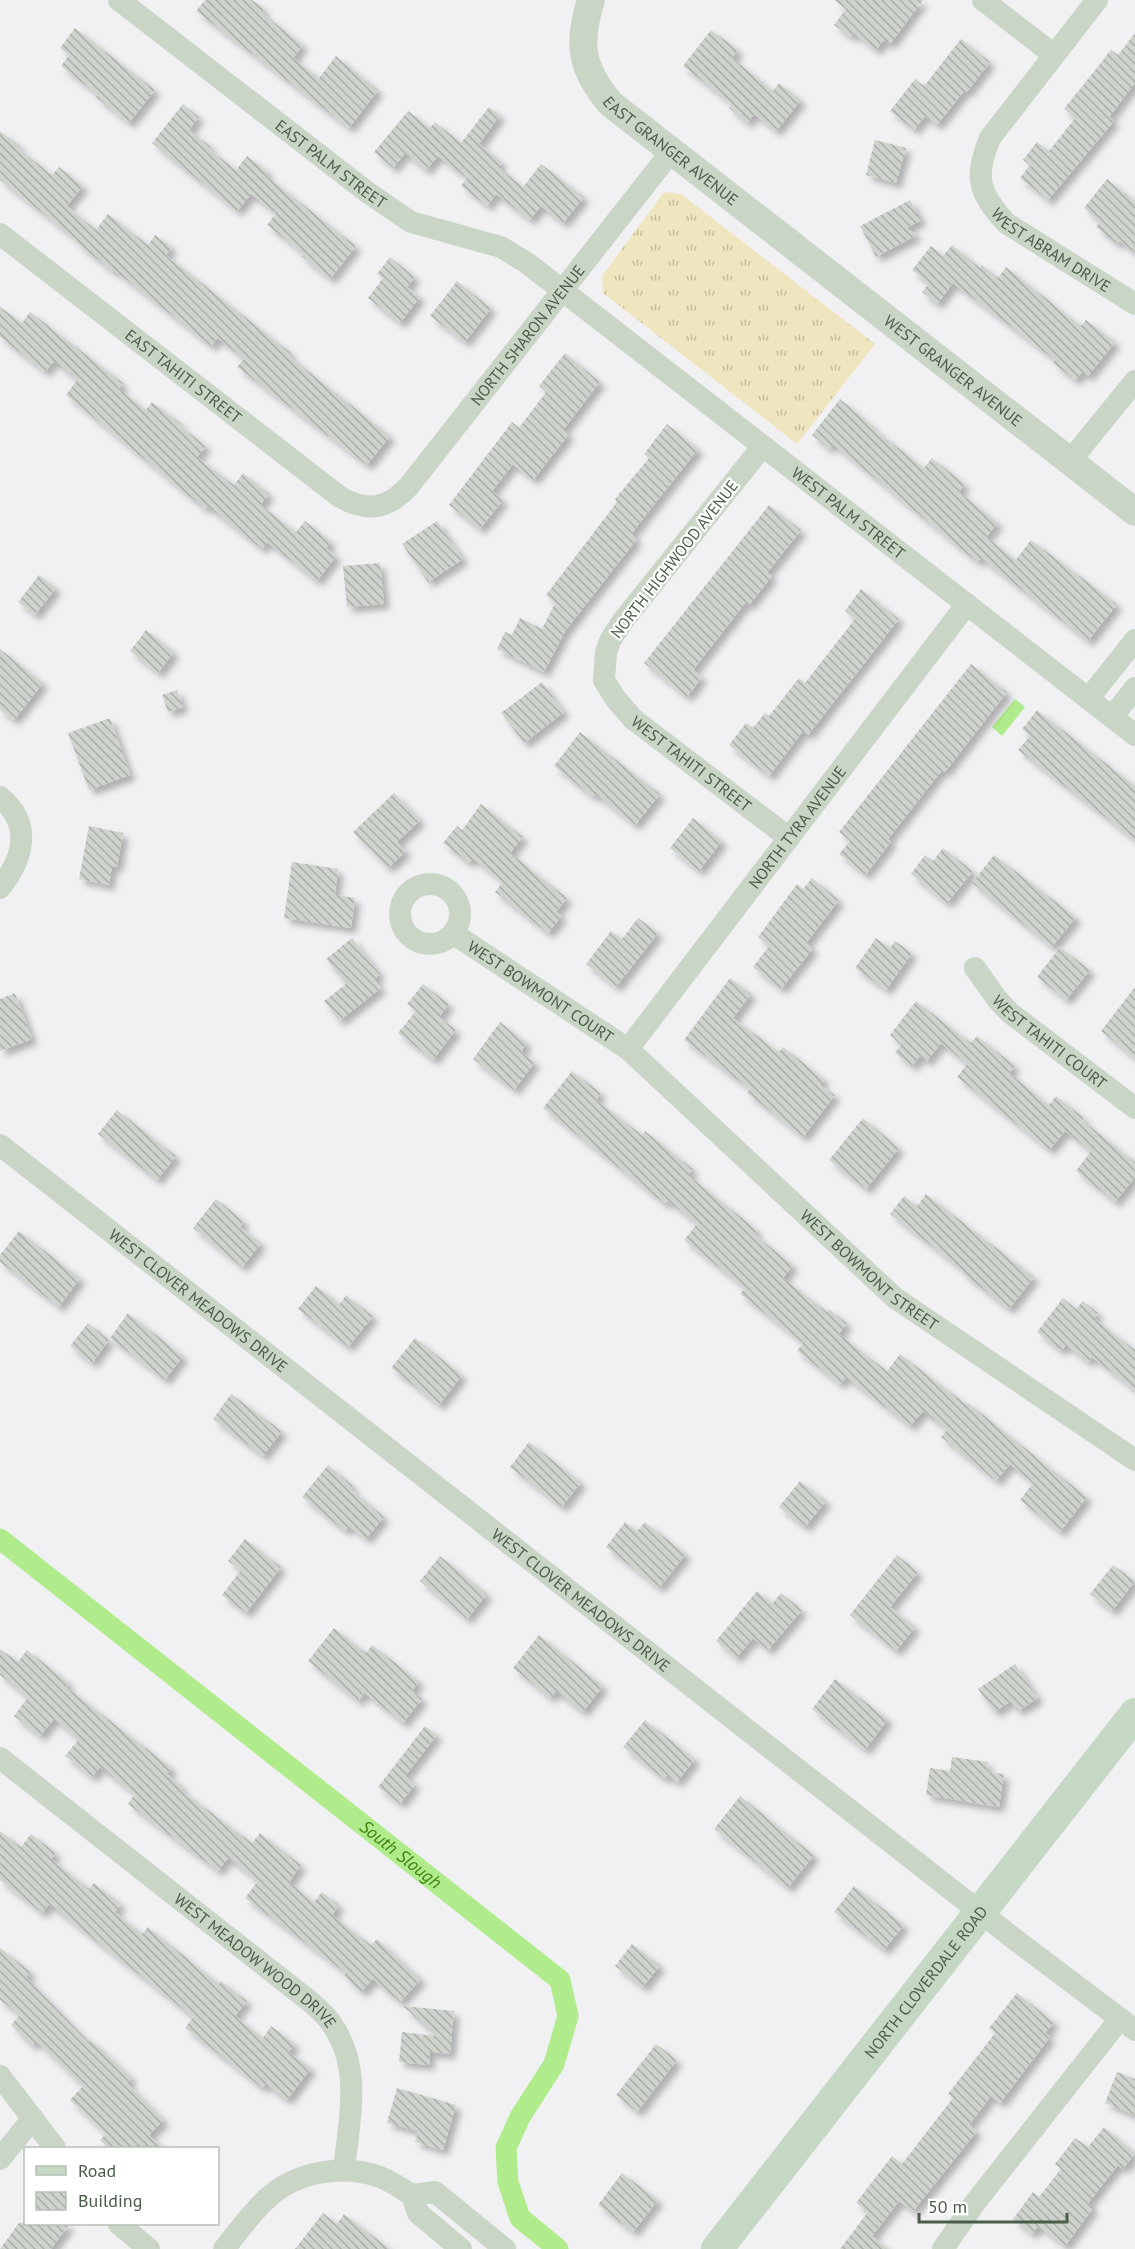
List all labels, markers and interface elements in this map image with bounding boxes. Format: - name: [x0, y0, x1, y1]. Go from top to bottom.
- street label: EAST GRANGER AVENUE: [599, 92, 742, 209]
- street label: EAST PALM STREET: [272, 115, 391, 212]
- street label: WEST ABRAM DRIVE: [987, 204, 1115, 296]
- street label: NORTH SHARON AVENUE: [466, 261, 589, 409]
- street label: WEST GRANGER AVENUE: [880, 310, 1026, 430]
- street label: EAST TAHITI STREET: [121, 325, 246, 427]
- street label: WEST PALM STREET: [788, 462, 909, 563]
- street label: NORTH HIGHWOOD AVENUE: [606, 476, 742, 642]
- street label: WEST TAHITI STREET: [627, 711, 756, 816]
- street label: NORTH TYRA AVENUE: [744, 762, 850, 892]
- street label: WEST BOWMONT COURT: [464, 936, 618, 1047]
- street label: WEST TAHITI COURT: [988, 991, 1111, 1093]
- street label: WEST BOWMONT STREET: [796, 1205, 942, 1335]
- street label: WEST CLOVER MEADOWS DRIVE: [105, 1224, 292, 1376]
- street label: WEST CLOVER MEADOWS DRIVE: [488, 1524, 674, 1676]
- water label: South Slough: [355, 1815, 447, 1893]
- street label: WEST MEADOW WOOD DRIVE: [170, 1889, 341, 2031]
- street label: NORTH CLOVERDALE ROAD: [860, 1902, 992, 2062]
- legend: [24, 2147, 219, 2225]
- text: Road: [78, 2159, 116, 2182]
- scale bar: [919, 2186, 1068, 2224]
- text: Building: [78, 2189, 142, 2212]
- text: 50 m: [928, 2195, 967, 2218]

